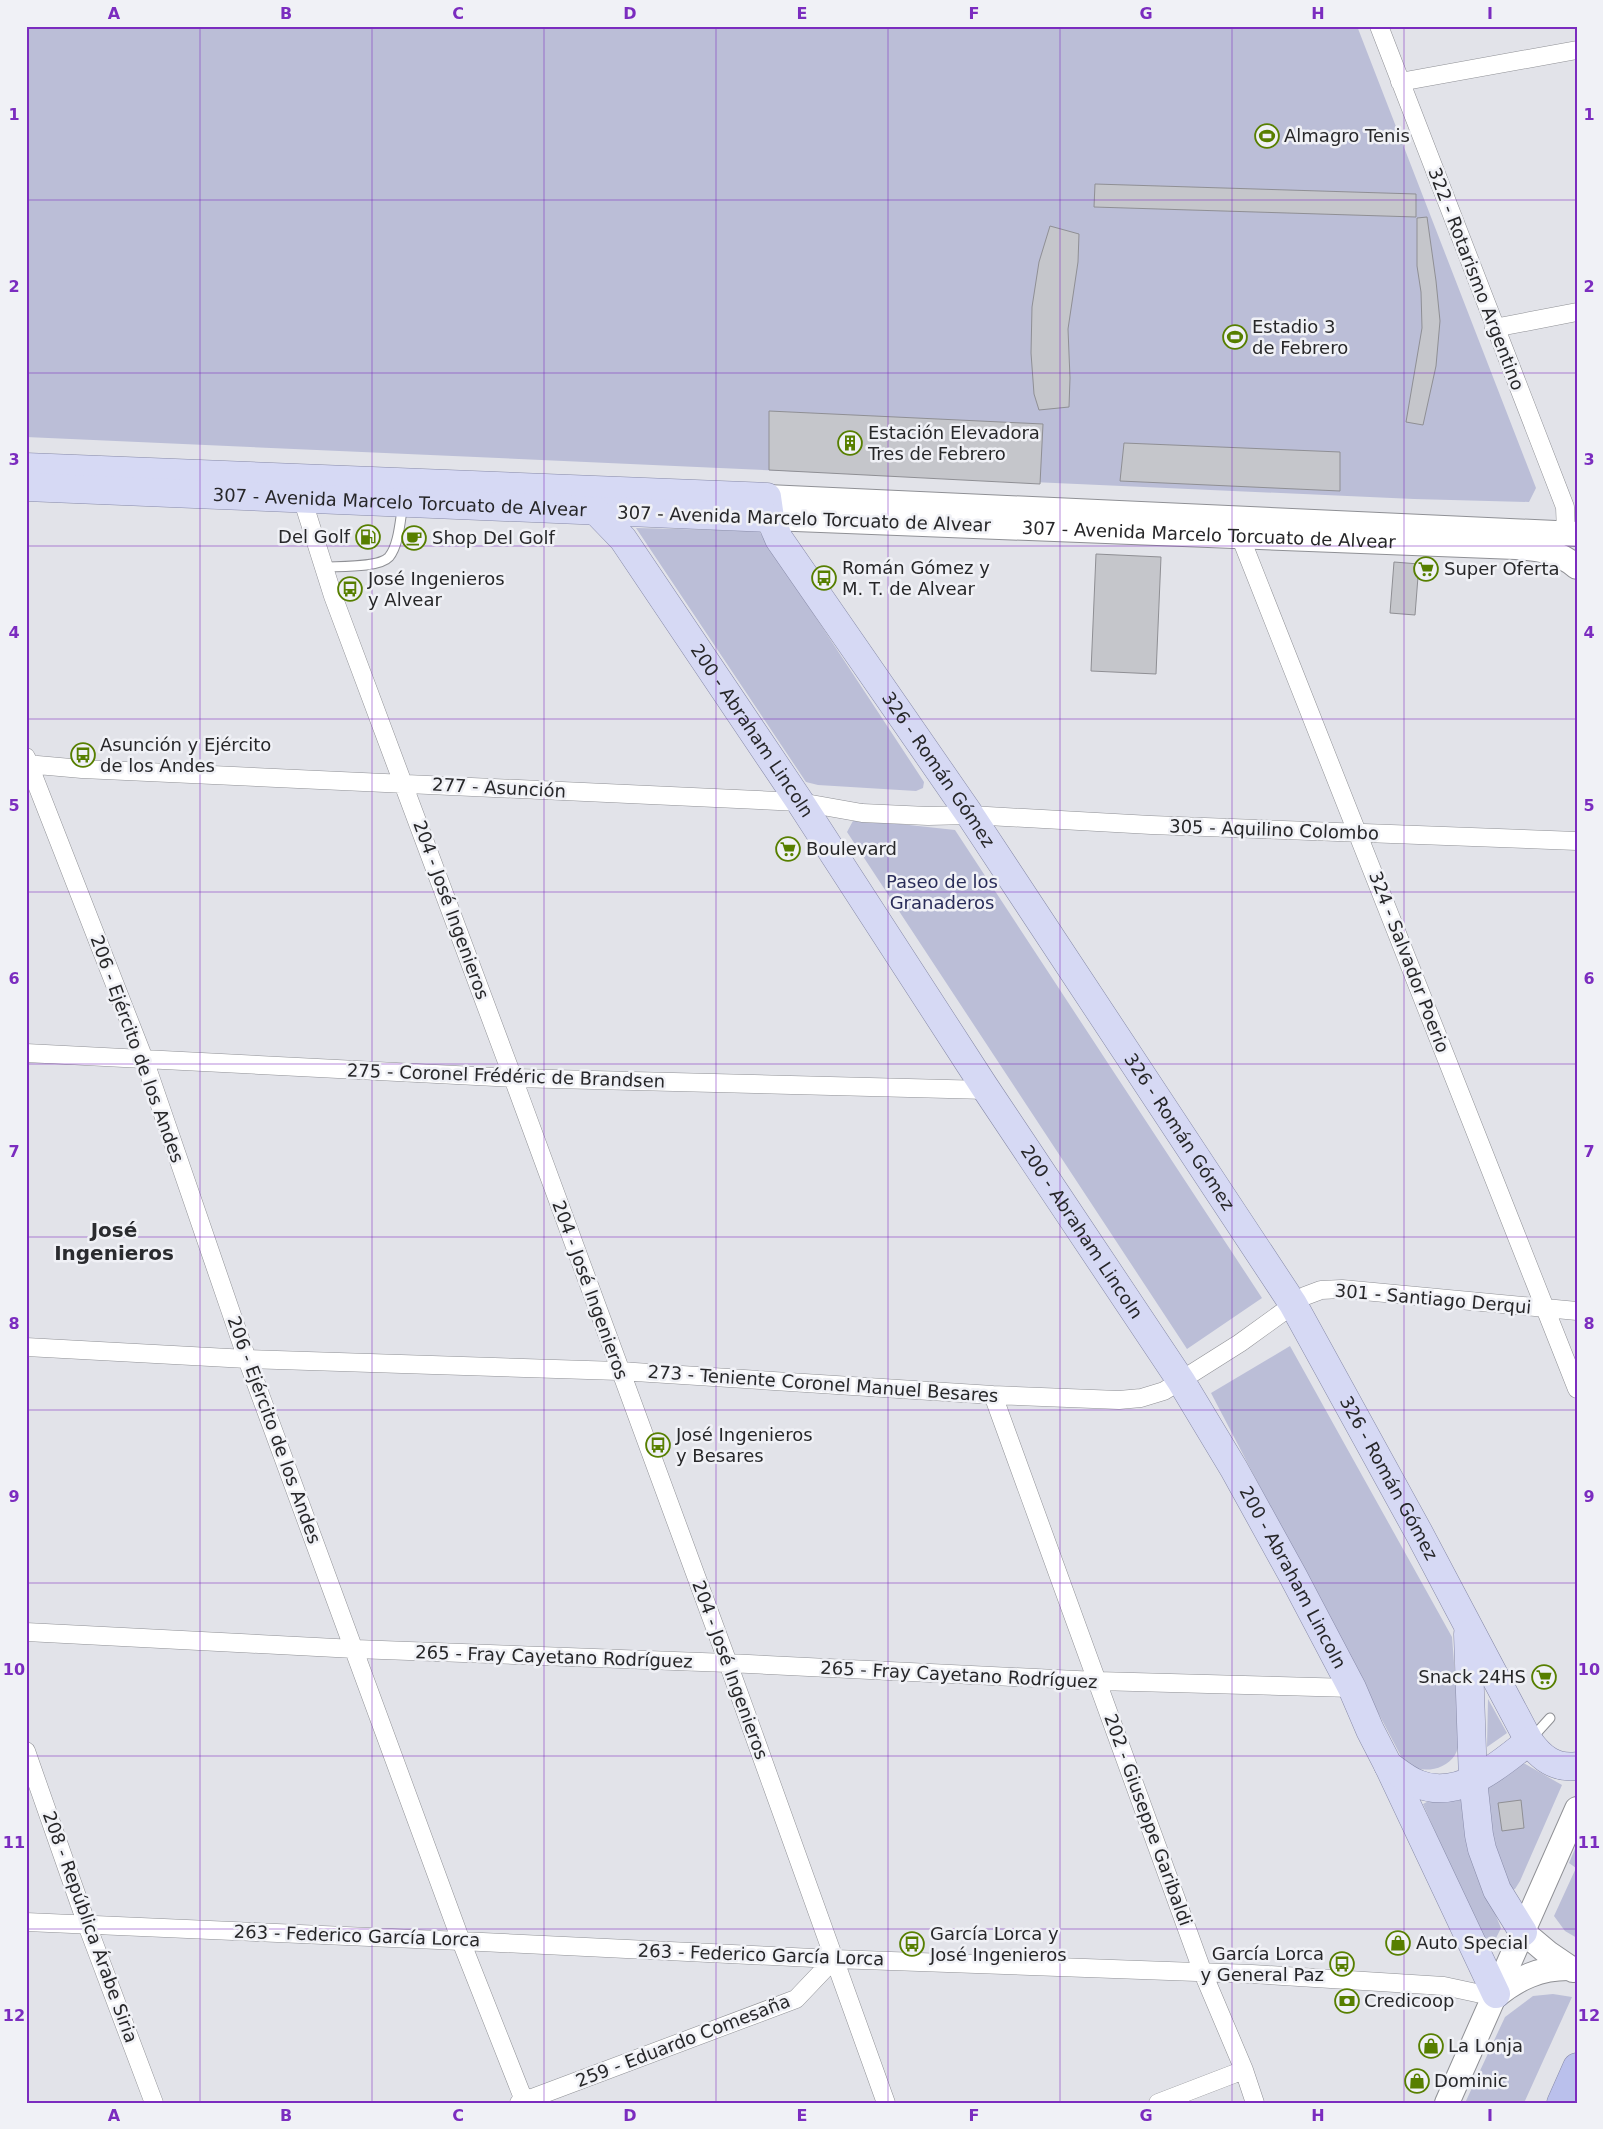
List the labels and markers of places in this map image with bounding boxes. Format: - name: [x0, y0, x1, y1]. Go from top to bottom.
- sports icon: Almagro Tenis: [1254, 123, 1280, 149]
- place label: Almagro Tenis: [1284, 125, 1410, 146]
- place label: Estadio 3 de Febrero: [1252, 316, 1348, 358]
- sports icon: Estadio 3 de Febrero: [1222, 324, 1248, 350]
- place label: Estación Elevadora Tres de Febrero: [867, 422, 1040, 464]
- building icon: Estación Elevadora Tres de Febrero: [837, 430, 863, 456]
- fuel station icon: Del Golf: [355, 524, 381, 550]
- cafe icon: Shop Del Golf: [401, 525, 427, 551]
- place label: Del Golf: [278, 526, 351, 547]
- place label: Shop Del Golf: [432, 527, 556, 548]
- supermarket icon: Super Oferta: [1413, 556, 1439, 582]
- place label: Román Gómez y M. T. de Alvear: [842, 557, 990, 599]
- place label: Super Oferta: [1444, 558, 1560, 579]
- bus stop icon: Román Gómez y M. T. de Alvear: [811, 565, 837, 591]
- place label: José Ingenieros y Alvear: [367, 568, 505, 610]
- bus stop icon: José Ingenieros y Alvear: [337, 576, 363, 602]
- place label: Asunción y Ejército de los Andes: [100, 734, 271, 776]
- bus stop icon: Asunción y Ejército de los Andes: [70, 742, 96, 768]
- supermarket icon: Boulevard: [775, 836, 801, 862]
- place label: Boulevard: [806, 838, 897, 859]
- place label: José Ingenieros y Besares: [675, 1424, 813, 1466]
- bus stop icon: José Ingenieros y Besares: [645, 1432, 671, 1458]
- supermarket icon: Snack 24HS: [1531, 1664, 1557, 1690]
- place label: Snack 24HS: [1418, 1666, 1526, 1687]
- place label: García Lorca y José Ingenieros: [929, 1923, 1067, 1965]
- shop icon: Auto Special: [1385, 1930, 1411, 1956]
- bus stop icon: García Lorca y José Ingenieros: [899, 1931, 925, 1957]
- place label: Auto Special: [1416, 1932, 1528, 1953]
- place label: García Lorca y General Paz: [1200, 1943, 1324, 1985]
- bus stop icon: García Lorca y General Paz: [1329, 1951, 1355, 1977]
- bank icon: Credicoop: [1334, 1988, 1360, 2014]
- place label: Credicoop: [1364, 1990, 1454, 2011]
- shop icon: La Lonja: [1418, 2033, 1444, 2059]
- place label: La Lonja: [1448, 2035, 1523, 2056]
- shop icon: Dominic: [1404, 2068, 1430, 2094]
- place label: Dominic: [1434, 2070, 1508, 2091]

